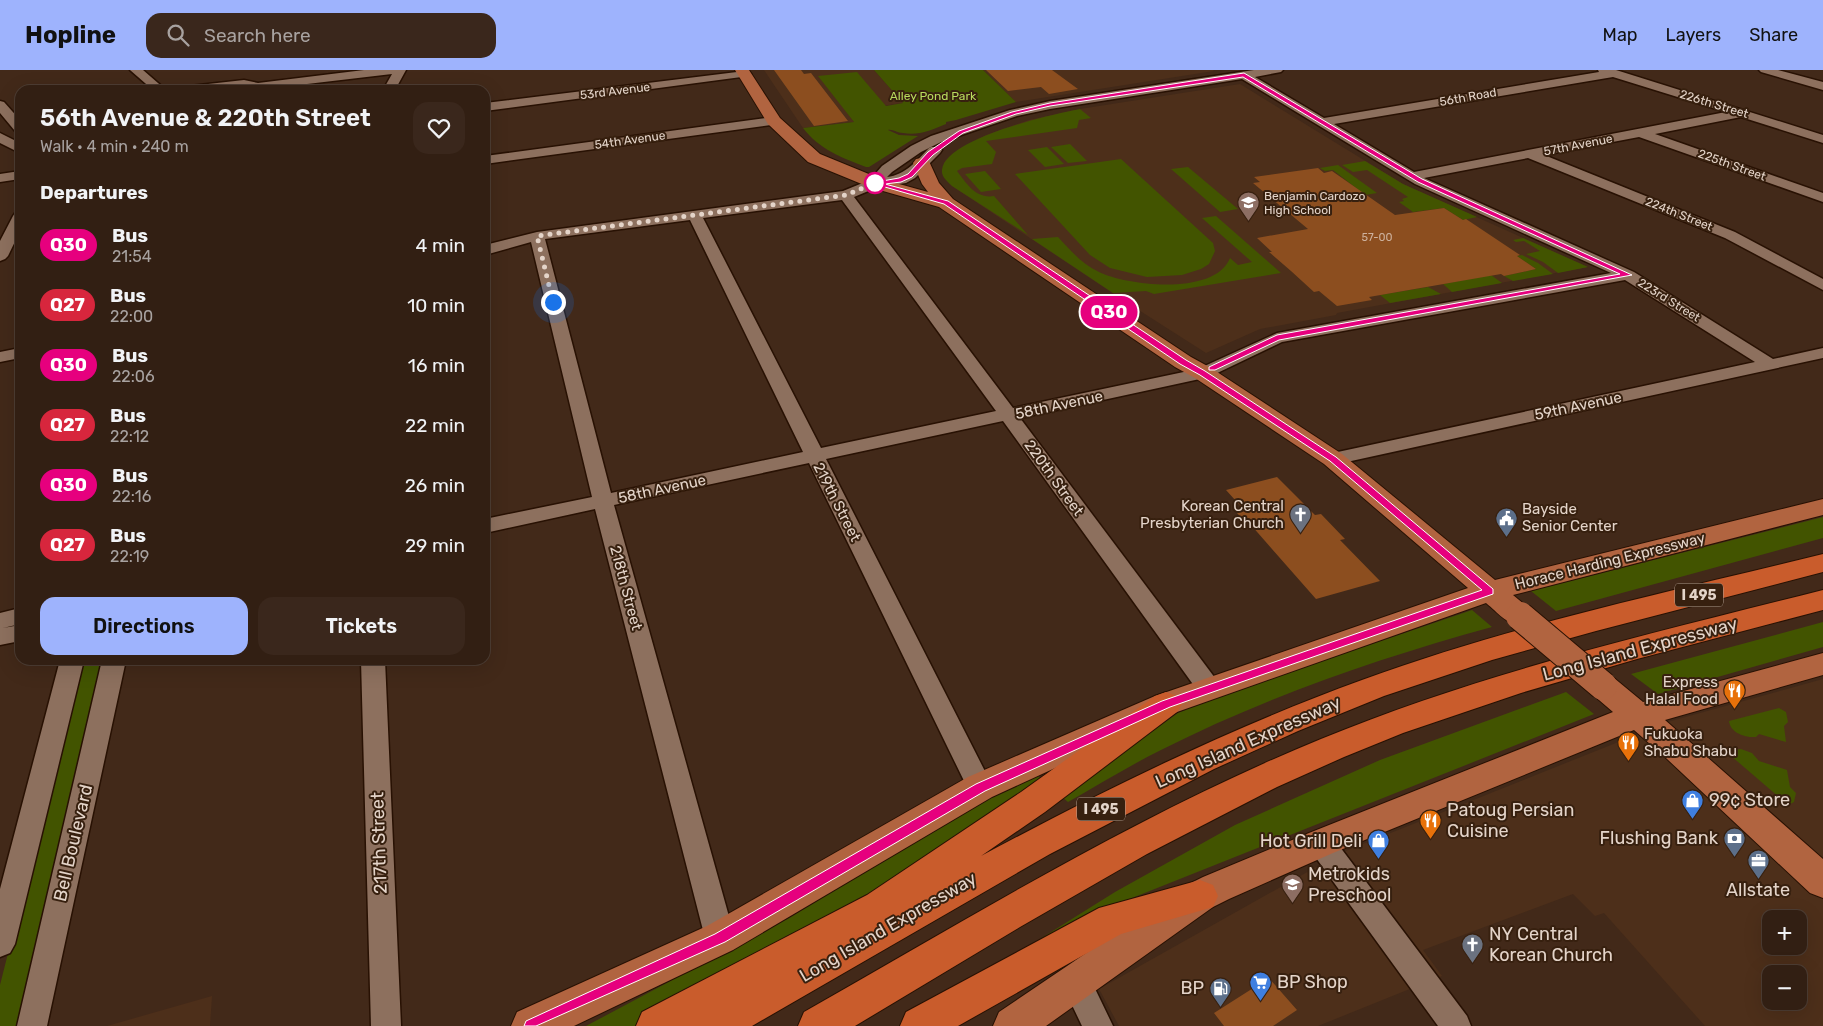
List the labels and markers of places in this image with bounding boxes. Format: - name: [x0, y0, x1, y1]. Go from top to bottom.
- unlabelled marker: [864, 172, 886, 194]
- place label: Benjamin Cardozo High School: [1264, 189, 1366, 217]
- school or university icon: Benjamin Cardozo High School: [1236, 191, 1260, 222]
- place label: Korean Central Presbyterian Church: [1140, 497, 1284, 532]
- place label: Bayside Senior Center: [1522, 500, 1618, 535]
- church icon: Korean Central Presbyterian Church: [1288, 503, 1312, 534]
- public building icon: Bayside Senior Center: [1494, 506, 1518, 537]
- place label: Express Halal Food: [1645, 673, 1718, 708]
- restaurant icon: Express Halal Food: [1722, 679, 1746, 710]
- place label: Fukuoka Shabu Shabu: [1644, 725, 1737, 760]
- restaurant icon: Fukuoka Shabu Shabu: [1616, 731, 1640, 762]
- shop icon: 99¢ Store: [1681, 788, 1705, 819]
- place label: 99¢ Store: [1709, 789, 1790, 811]
- place label: Patoug Persian Cuisine: [1447, 799, 1574, 842]
- restaurant icon: Patoug Persian Cuisine: [1419, 808, 1443, 839]
- bank icon: Flushing Bank: [1722, 826, 1746, 857]
- place label: Flushing Bank: [1600, 827, 1719, 849]
- shop icon: Hot Grill Deli: [1366, 829, 1390, 860]
- place label: Hot Grill Deli: [1260, 830, 1362, 852]
- office icon: Allstate: [1746, 848, 1770, 879]
- place label: Metrokids Preschool: [1308, 863, 1391, 906]
- school or university icon: Metrokids Preschool: [1280, 872, 1304, 903]
- place label: Allstate: [1726, 879, 1790, 901]
- place label: NY Central Korean Church: [1489, 923, 1613, 966]
- church icon: NY Central Korean Church: [1461, 932, 1485, 963]
- supermarket icon: BP Shop: [1249, 970, 1273, 1001]
- place label: BP Shop: [1277, 971, 1348, 993]
- fuel station icon: BP: [1208, 976, 1232, 1007]
- place label: BP: [1180, 977, 1204, 999]

